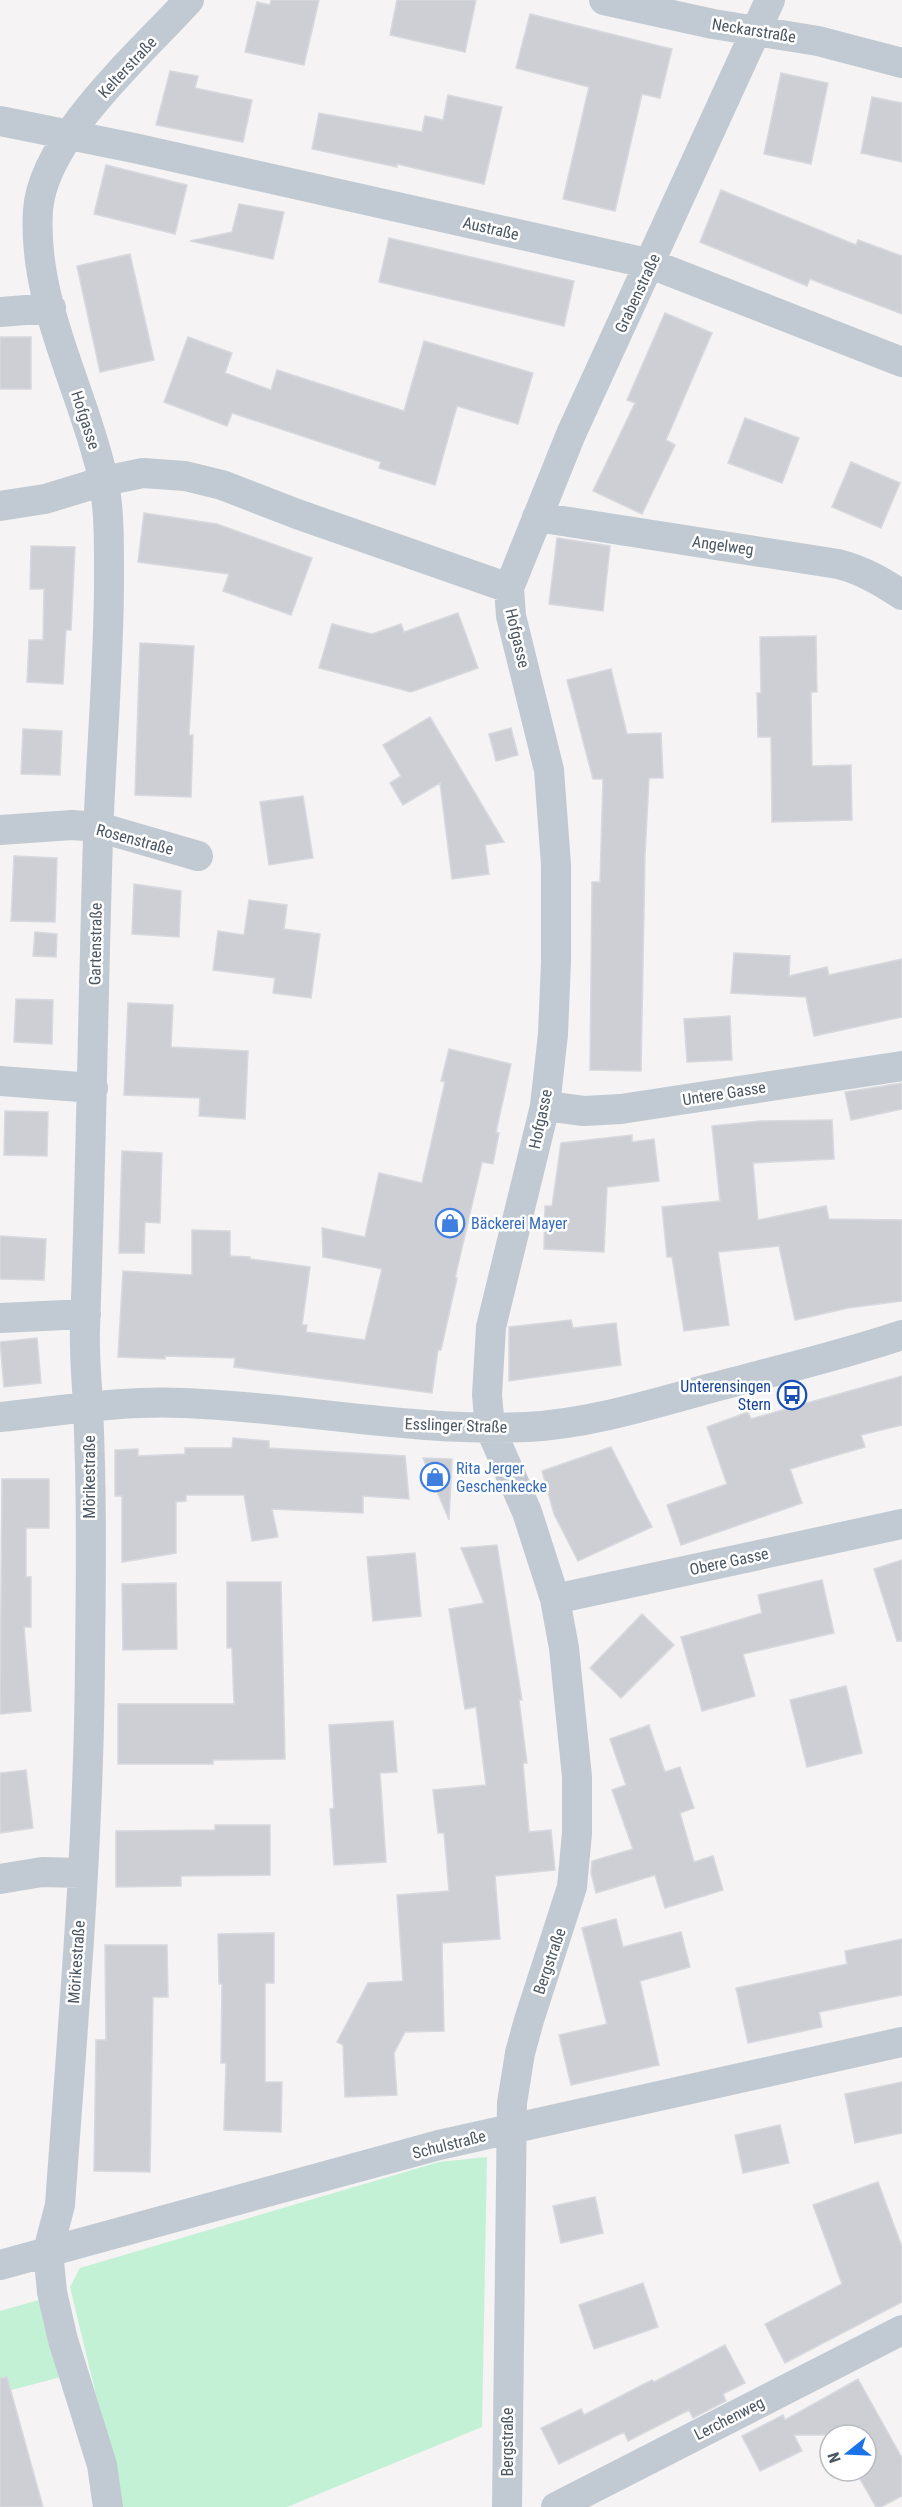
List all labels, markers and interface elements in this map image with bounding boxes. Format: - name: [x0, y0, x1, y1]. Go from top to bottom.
- street label: Neckarstraße: [711, 14, 797, 46]
- street label: Kelterstraße: [94, 33, 161, 102]
- street label: Austraße: [461, 213, 521, 244]
- street label: Grabenstraße: [611, 251, 664, 336]
- street label: Hofgasse: [67, 388, 104, 452]
- street label: Angelweg: [691, 532, 755, 559]
- street label: Hofgasse: [501, 607, 534, 670]
- street label: Rosenstraße: [94, 820, 176, 859]
- street label: Gartenstraße: [85, 903, 106, 985]
- street label: Untere Gasse: [681, 1078, 767, 1109]
- street label: Hofgasse: [525, 1088, 556, 1151]
- shop icon: Bäckerei Mayer: [434, 1207, 466, 1239]
- place label: Bäckerei Mayer: [471, 1214, 568, 1233]
- place label: Unterensingen Stern: [680, 1377, 771, 1414]
- bus stop icon: Unterensingen Stern: [776, 1379, 808, 1411]
- street label: Esslinger Straße: [404, 1414, 508, 1437]
- street label: Mörikestraße: [80, 1435, 99, 1519]
- place label: Rita Jerger Geschenkecke: [456, 1459, 547, 1496]
- shop icon: Rita Jerger Geschenkecke: [419, 1461, 451, 1493]
- street label: Obere Gasse: [688, 1544, 770, 1579]
- street label: Mörikestraße: [64, 1920, 89, 2004]
- street label: Bergstraße: [529, 1925, 570, 1997]
- street label: Schulstraße: [410, 2126, 488, 2163]
- street label: Lerchenweg: [691, 2393, 767, 2444]
- street label: Bergstraße: [498, 2408, 517, 2476]
- north arrow: [818, 2423, 878, 2483]
- text: N: [824, 2450, 845, 2465]

